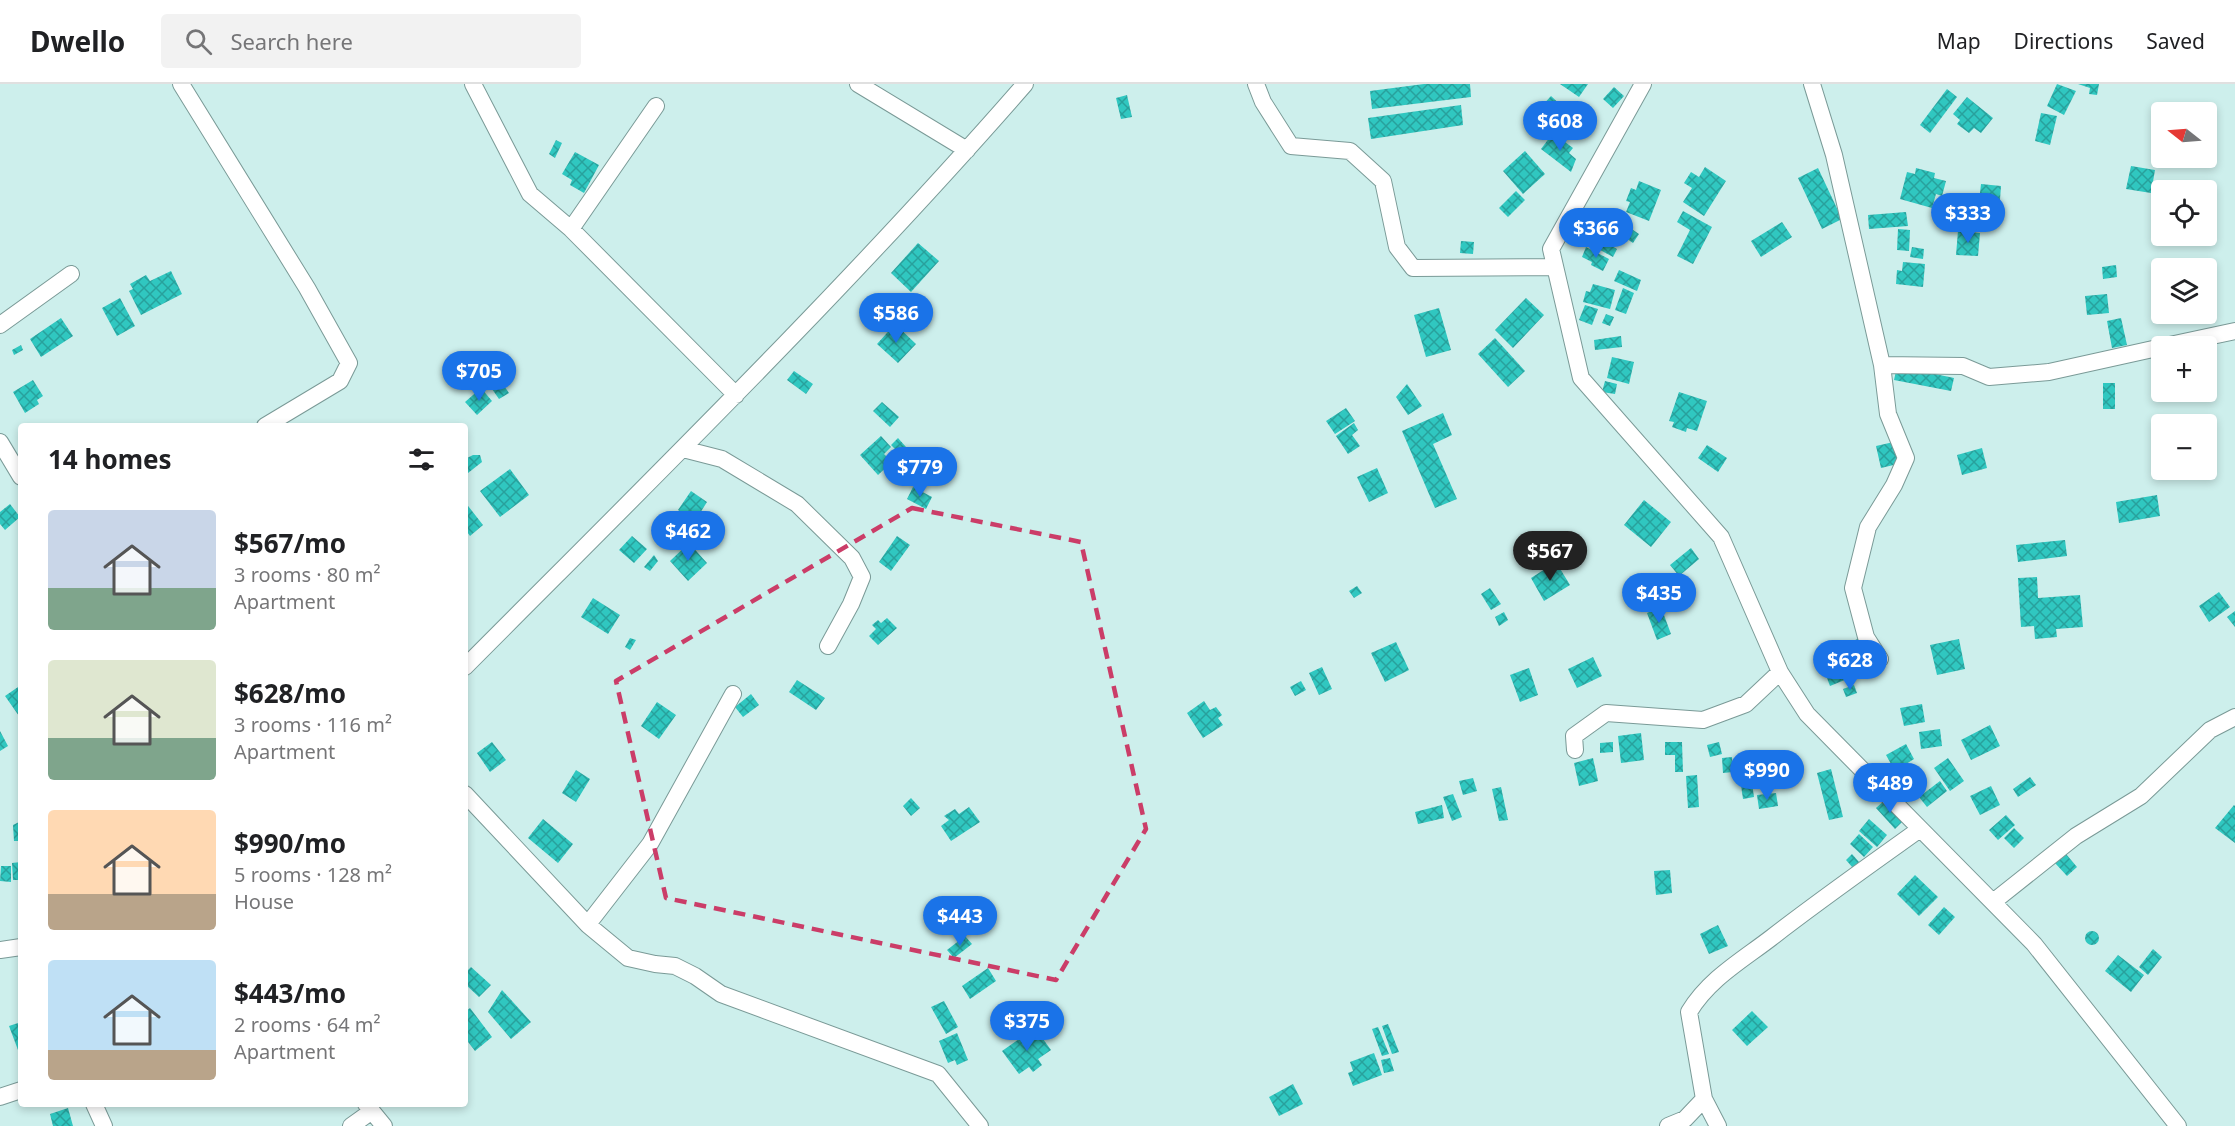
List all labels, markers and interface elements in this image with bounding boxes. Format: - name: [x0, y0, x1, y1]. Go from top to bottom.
- search box: [161, 14, 581, 68]
- text: Dwello: [30, 22, 125, 60]
- icon: search: [182, 25, 215, 58]
- text: Search here: [230, 26, 353, 56]
- text: Map: [1937, 27, 1981, 55]
- text: Directions: [2014, 27, 2113, 55]
- text: Saved: [2146, 27, 2205, 55]
- pin: $608: [1524, 101, 1596, 152]
- north arrow: [2151, 102, 2217, 168]
- map controls: [2151, 102, 2217, 480]
- text: $608: [1537, 107, 1583, 134]
- button: locate: [2151, 180, 2217, 246]
- pin: $333: [1932, 193, 2004, 244]
- text: $333: [1945, 199, 1991, 226]
- pin: $366: [1560, 208, 1632, 259]
- text: $366: [1573, 214, 1619, 241]
- button: layers: [2151, 258, 2217, 324]
- pin: $586: [860, 293, 932, 344]
- text: $586: [873, 299, 919, 326]
- button: +: [2151, 336, 2217, 402]
- pin: $705: [443, 351, 515, 402]
- text: $705: [456, 357, 502, 384]
- button: −: [2151, 414, 2217, 480]
- text: 14 homes: [48, 441, 172, 477]
- icon: filters: [405, 443, 438, 476]
- pin: $779: [884, 447, 956, 498]
- text: $779: [897, 453, 943, 480]
- pin: $462: [652, 511, 724, 562]
- text: $462: [665, 517, 711, 544]
- text: $567/mo: [234, 525, 346, 561]
- pin: $567: [1514, 531, 1586, 582]
- icon: home: [96, 534, 168, 606]
- text: $567: [1527, 537, 1573, 564]
- text: 3 rooms · 80 m²: [234, 561, 381, 588]
- pin: $435: [1623, 573, 1695, 624]
- text: $435: [1636, 579, 1682, 606]
- text: Apartment: [234, 588, 335, 615]
- pin: $628: [1814, 640, 1886, 691]
- text: $628: [1827, 646, 1873, 673]
- text: $628/mo: [234, 675, 346, 711]
- icon: home: [96, 684, 168, 756]
- text: 3 rooms · 116 m²: [234, 711, 392, 738]
- text: Apartment: [234, 738, 335, 765]
- pin: $990: [1731, 750, 1803, 801]
- text: $990: [1744, 756, 1790, 783]
- pin: $489: [1854, 763, 1926, 814]
- text: $489: [1867, 769, 1913, 796]
- text: $990/mo: [234, 825, 346, 861]
- icon: home: [96, 834, 168, 906]
- text: 5 rooms · 128 m²: [234, 861, 392, 888]
- text: House: [234, 888, 294, 915]
- pin: $443: [924, 896, 996, 947]
- text: $443: [937, 902, 983, 929]
- text: $443/mo: [234, 975, 346, 1011]
- icon: home: [96, 984, 168, 1056]
- pin: $375: [991, 1001, 1063, 1052]
- text: $375: [1004, 1007, 1050, 1034]
- text: 2 rooms · 64 m²: [234, 1011, 381, 1038]
- text: Apartment: [234, 1038, 335, 1065]

